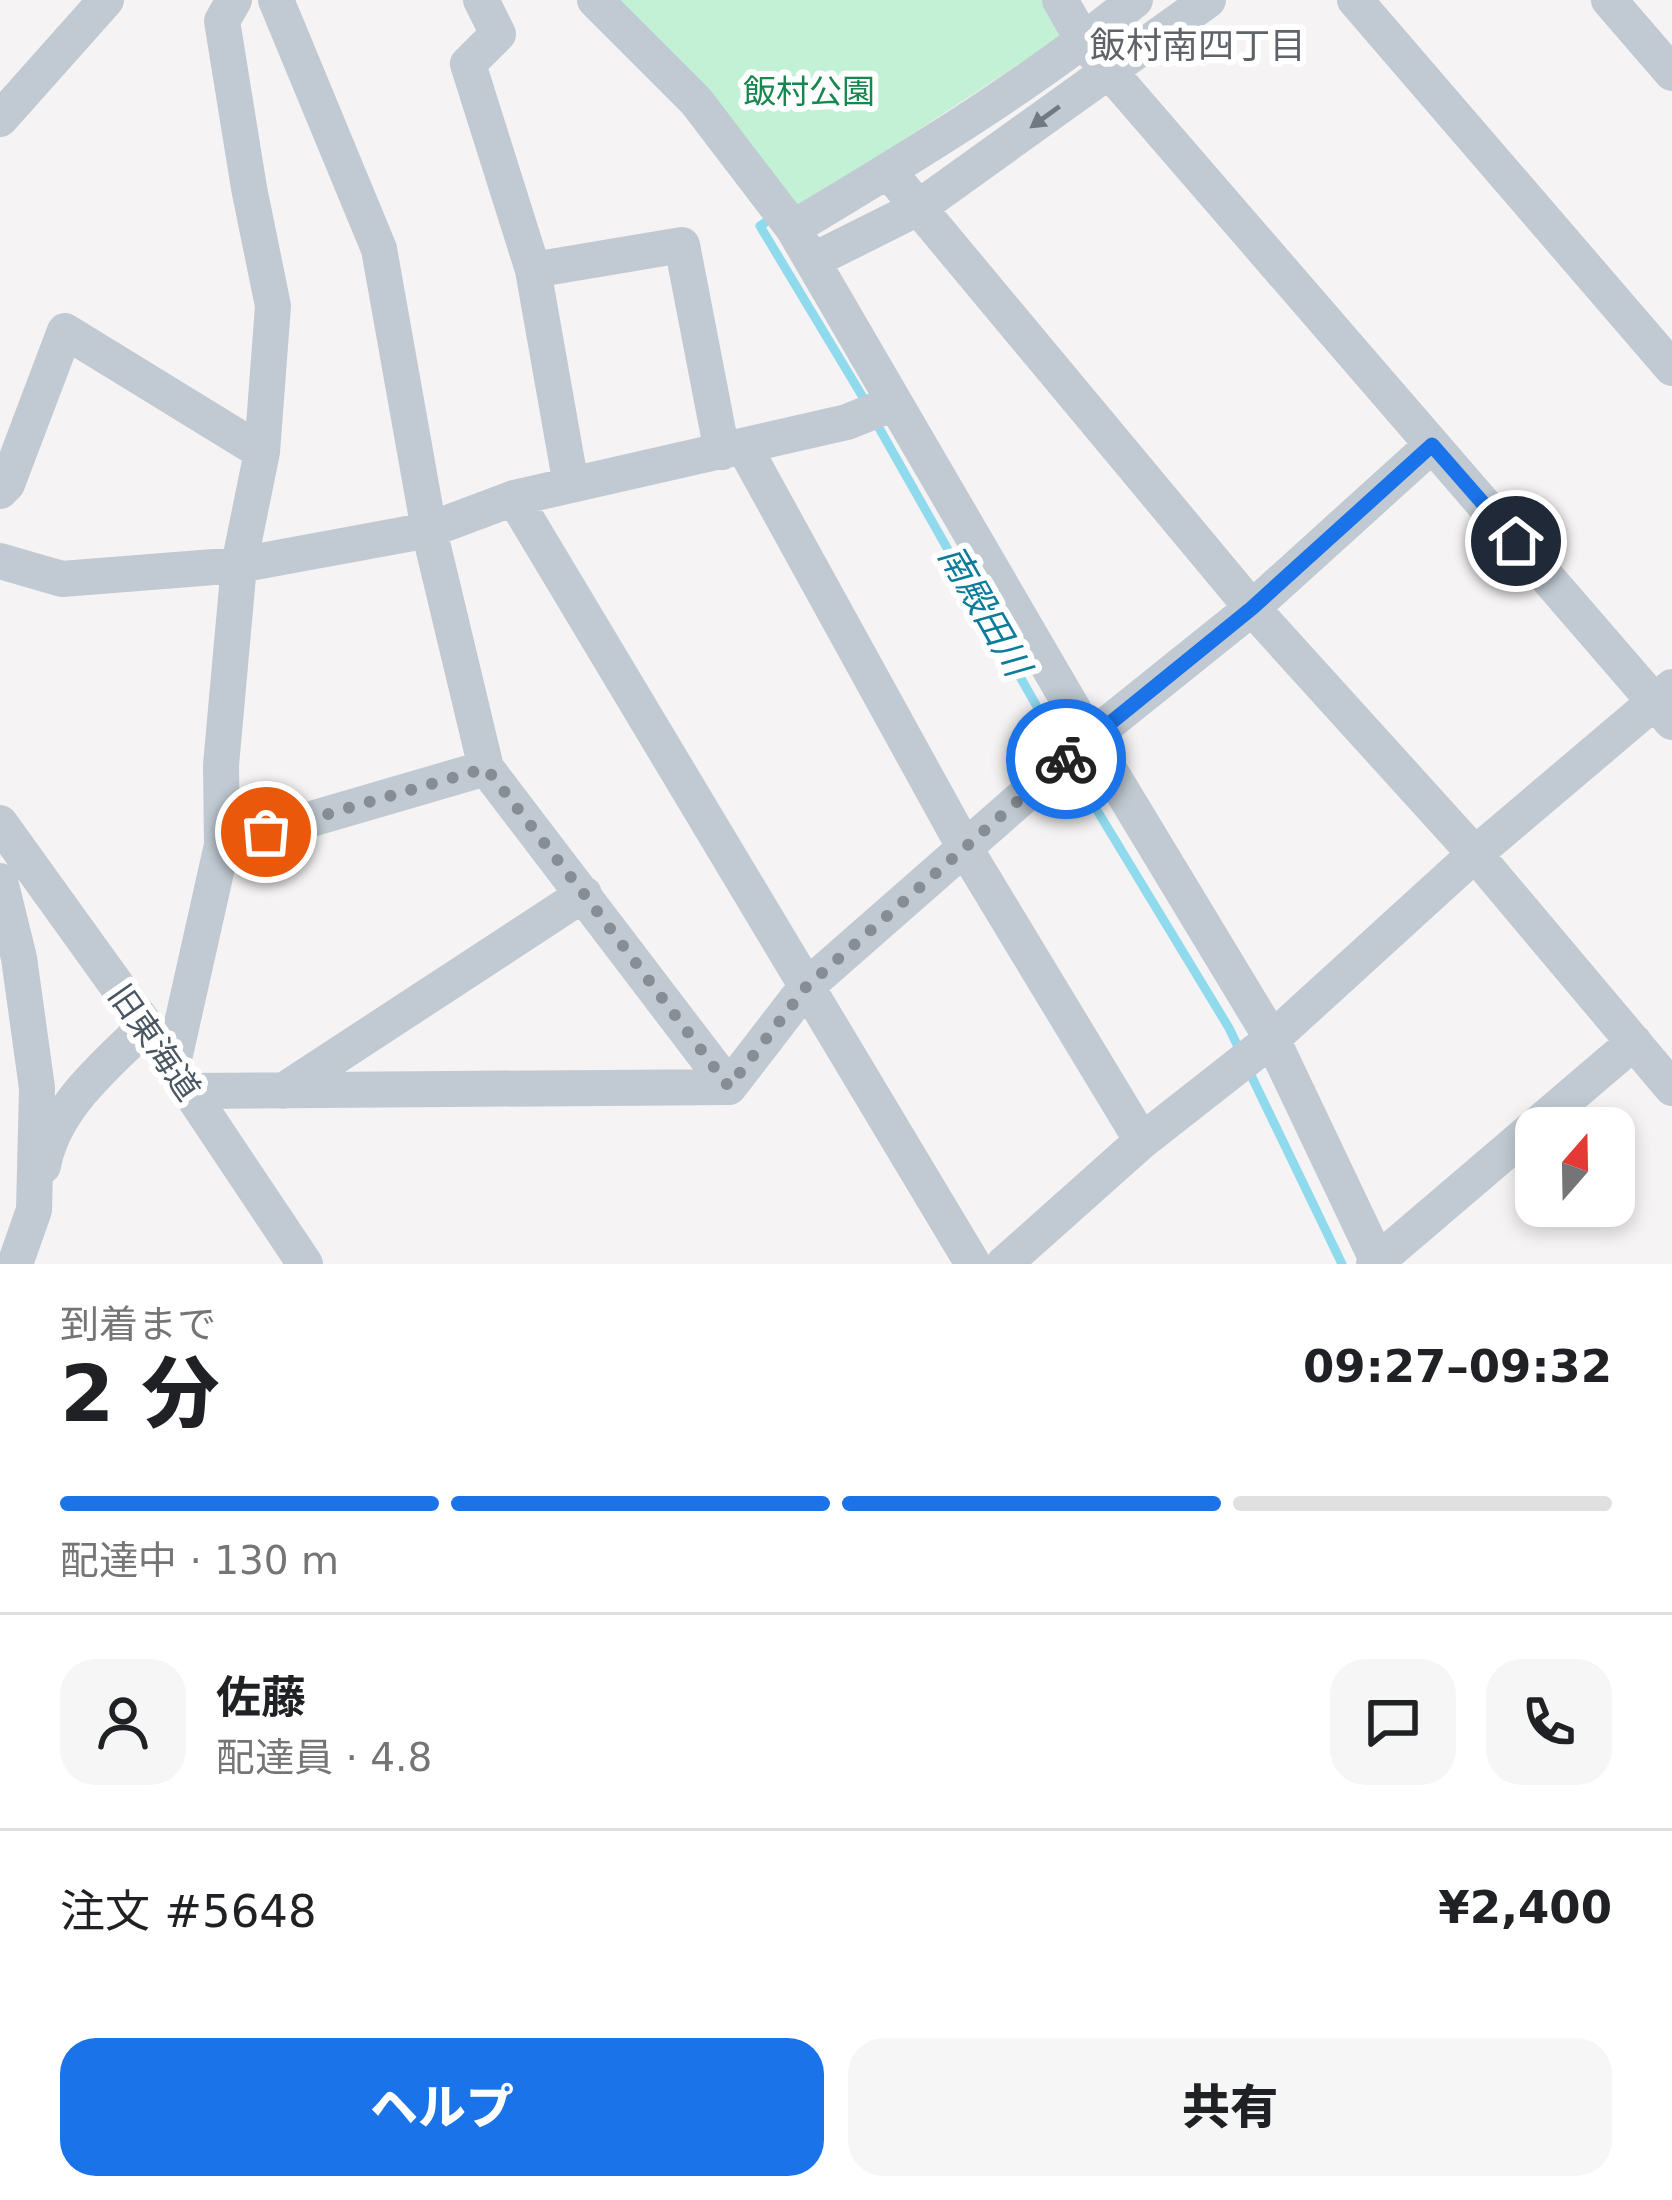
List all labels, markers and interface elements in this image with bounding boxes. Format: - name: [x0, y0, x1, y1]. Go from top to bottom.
- district label: 飯村南四丁目: [1090, 25, 1306, 66]
- park label: 飯村公園: [743, 72, 875, 111]
- one-way arrow: [1029, 104, 1061, 128]
- pin: [1465, 490, 1567, 592]
- icon: home: [1483, 508, 1549, 574]
- water label: 南殿田川: [931, 538, 1040, 686]
- courier: [1006, 699, 1126, 819]
- icon: bike: [1033, 726, 1099, 792]
- pin: [215, 781, 317, 883]
- icon: bag: [233, 799, 299, 865]
- street label: 旧東海道: [101, 977, 208, 1108]
- north arrow: [1515, 1107, 1635, 1227]
- map controls: [1515, 1107, 1635, 1227]
- text: 到着まで: [60, 1302, 216, 1347]
- text: 09:27–09:32: [1303, 1340, 1612, 1393]
- text: 2 分: [60, 1349, 219, 1439]
- text: 配達中 · 130 m: [60, 1538, 339, 1583]
- button: person: [60, 1659, 186, 1785]
- button: chat: [1330, 1659, 1456, 1785]
- button: phone: [1486, 1659, 1612, 1785]
- text: 佐藤: [216, 1671, 306, 1724]
- text: 配達員 · 4.8: [216, 1735, 432, 1780]
- text: ¥2,400: [1438, 1881, 1612, 1934]
- text: 注文 #5648: [60, 1885, 317, 1938]
- button: ヘルプ: [60, 2038, 824, 2176]
- button: 共有: [848, 2038, 1612, 2176]

